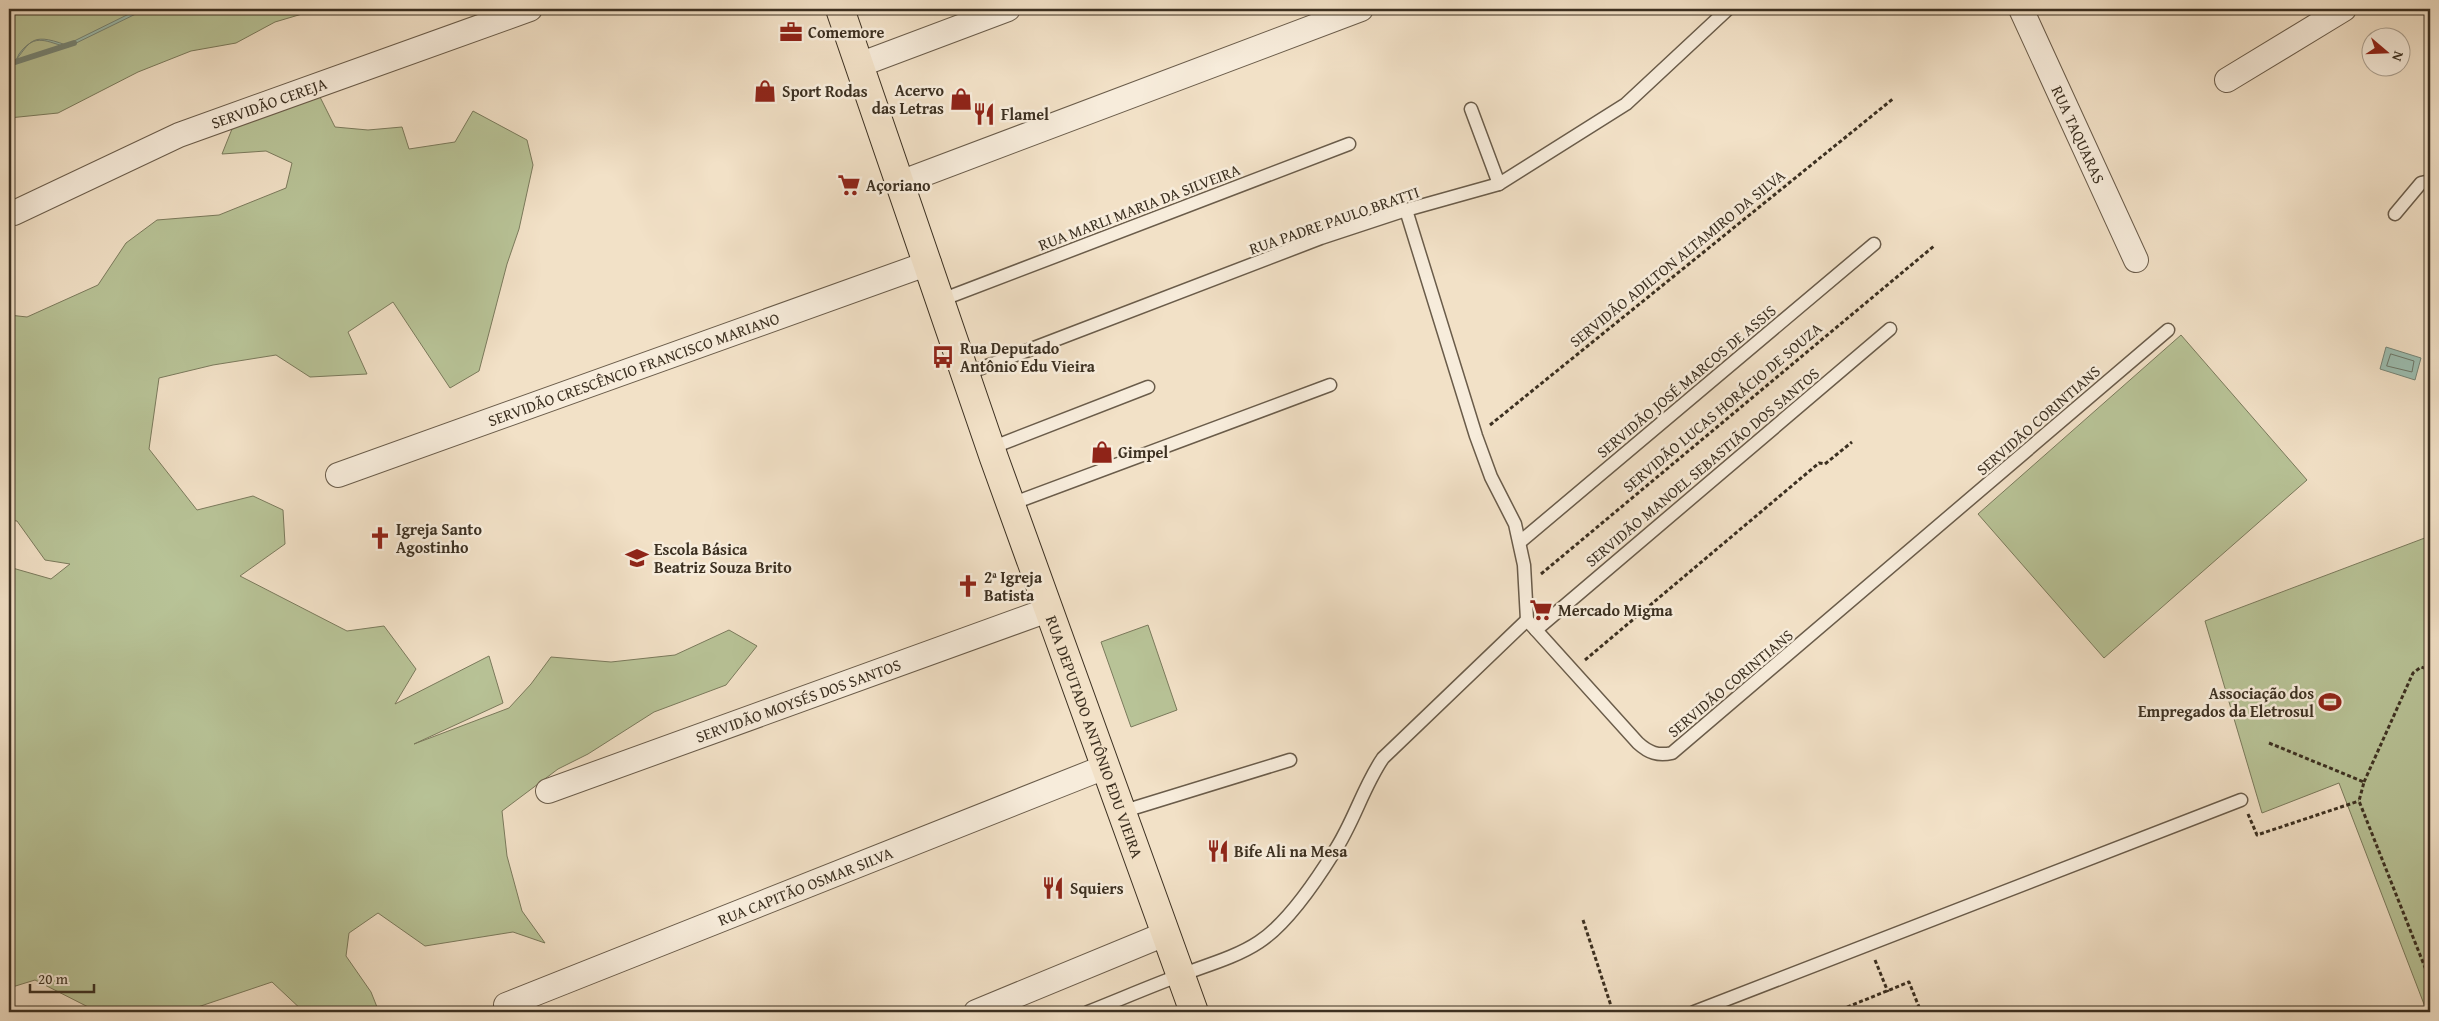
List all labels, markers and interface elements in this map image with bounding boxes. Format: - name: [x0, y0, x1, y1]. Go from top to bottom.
- office icon: Comemore: [778, 19, 804, 45]
- place label: Comemore: [808, 20, 884, 44]
- north arrow: [2362, 28, 2412, 78]
- text: N: [2387, 49, 2409, 65]
- street label: SERVIDÃO CEREJA: [208, 71, 330, 135]
- shop icon: Sport Rodas: [752, 78, 778, 104]
- place label: Acervo das Letras: [872, 78, 944, 120]
- place label: Sport Rodas: [782, 79, 868, 103]
- street label: RUA TAQUARAS: [2046, 81, 2111, 188]
- shop icon: Acervo das Letras: [948, 86, 974, 112]
- restaurant icon: Flamel: [971, 101, 997, 127]
- place label: Flamel: [1001, 102, 1049, 126]
- street label: RUA MARLI MARIA DA SILVEIRA: [1034, 157, 1244, 257]
- street label: SERVIDÃO ADILTON ALTAMIRO DA SILVA: [1564, 163, 1790, 353]
- supermarket icon: Açoriano: [836, 172, 862, 198]
- place label: Açoriano: [866, 173, 931, 197]
- street label: RUA PADRE PAULO BRATTI: [1246, 180, 1422, 260]
- street label: SERVIDÃO JOSÉ MARCOS DE ASSIS: [1591, 298, 1781, 463]
- street label: SERVIDÃO CRESCÊNCIO FRANCISCO MARIANO: [485, 306, 783, 432]
- street label: SERVIDÃO LUCAS HORÁCIO DE SOUZA: [1617, 316, 1827, 498]
- place label: Rua Deputado Antônio Edu Vieira: [960, 336, 1096, 378]
- bus stop icon: Rua Deputado Antônio Edu Vieira: [930, 344, 956, 370]
- street label: SERVIDÃO CORINTIANS: [1971, 359, 2105, 481]
- street label: SERVIDÃO MANOEL SEBASTIÃO DOS SANTOS: [1580, 361, 1825, 572]
- shop icon: Gimpel: [1089, 439, 1115, 465]
- place label: Gimpel: [1118, 440, 1168, 464]
- place label: Igreja Santo Agostinho: [396, 517, 482, 559]
- church icon: Igreja Santo Agostinho: [367, 525, 393, 551]
- place label: Escola Básica Beatriz Souza Brito: [654, 537, 792, 579]
- school or university icon: Escola Básica Beatriz Souza Brito: [624, 545, 650, 571]
- place label: 2ª Igreja Batista: [984, 565, 1043, 607]
- church icon: 2ª Igreja Batista: [955, 573, 981, 599]
- supermarket icon: Mercado Migma: [1528, 597, 1554, 623]
- place label: Mercado Migma: [1558, 598, 1673, 622]
- street label: RUA DEPUTADO ANTÔNIO EDU VIEIRA: [1040, 612, 1150, 862]
- street label: SERVIDÃO CORINTIANS: [1662, 623, 1798, 743]
- street label: SERVIDÃO MOYSÉS DOS SANTOS: [692, 652, 904, 749]
- place label: Associação dos Empregados da Eletrosul: [2138, 681, 2314, 723]
- sports icon: Associação dos Empregados da Eletrosul: [2317, 689, 2343, 715]
- restaurant icon: Bife Ali na Mesa: [1205, 838, 1231, 864]
- place label: Bife Ali na Mesa: [1234, 839, 1348, 863]
- street label: RUA CAPITÃO OSMAR SILVA: [714, 840, 897, 932]
- restaurant icon: Squiers: [1040, 875, 1066, 901]
- place label: Squiers: [1070, 876, 1124, 900]
- scale bar: [30, 961, 94, 993]
- text: 20 m: [38, 968, 69, 989]

